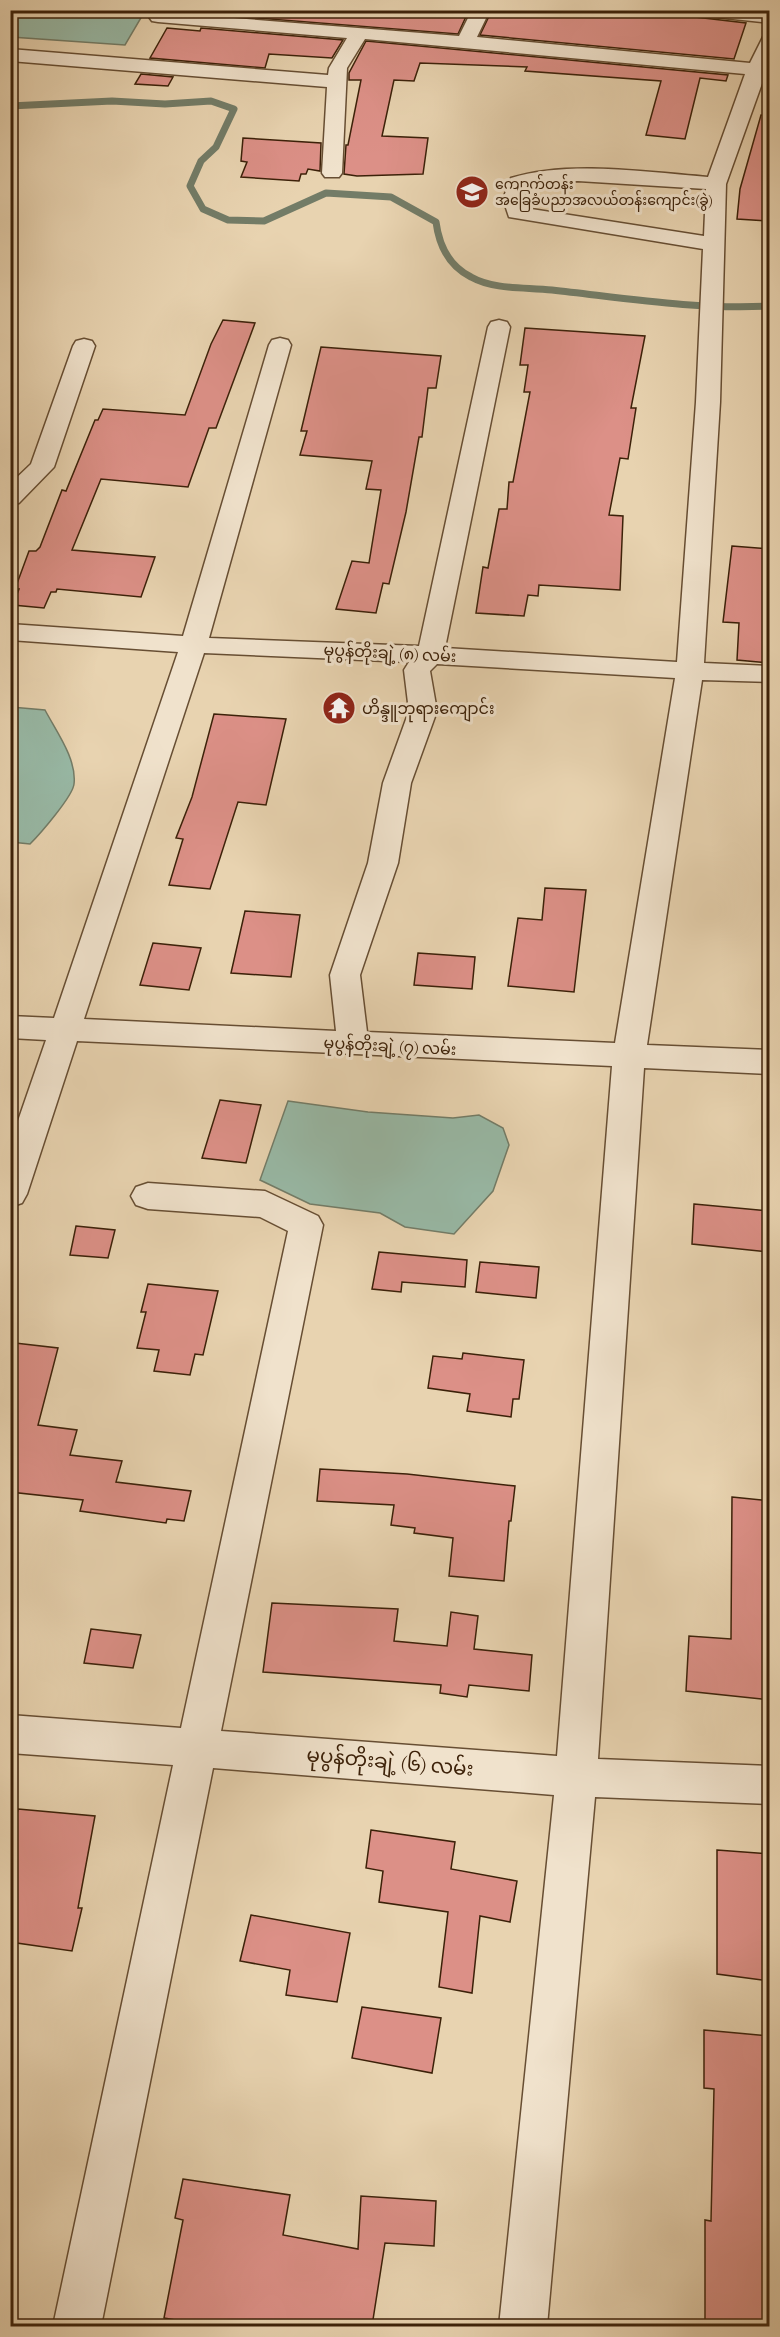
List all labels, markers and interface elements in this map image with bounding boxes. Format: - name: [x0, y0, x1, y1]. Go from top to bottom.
- school or university icon: ကျောက်တန်း အခြေခံပညာအလယ်တန်းကျောင်း(ခွဲ): [454, 174, 490, 210]
- place label: ကျောက်တန်း အခြေခံပညာအလယ်တန်းကျောင်း(ခွဲ): [495, 174, 713, 212]
- street label: မုပွန်တိုးချဲ့ (၈) လမ်း: [323, 638, 457, 671]
- temple icon: ဟိန္ဒူဘုရားကျောင်း: [321, 690, 357, 726]
- place label: ဟိန္ဒူဘုရားကျောင်း: [362, 697, 494, 723]
- street label: မုပွန်တိုးချဲ့ (၇) လမ်း: [323, 1031, 457, 1064]
- street label: မုပွန်တိုးချဲ့ (၆) လမ်း: [305, 1740, 475, 1786]

